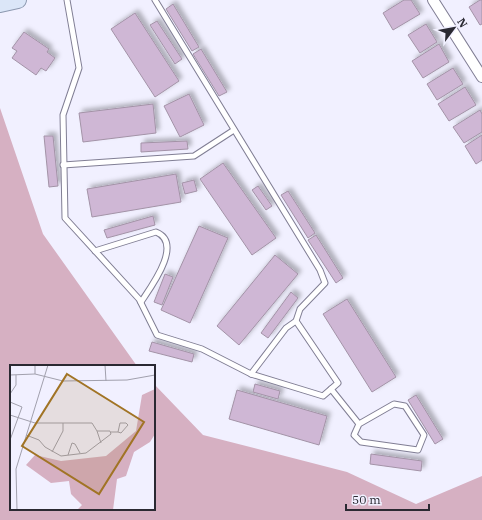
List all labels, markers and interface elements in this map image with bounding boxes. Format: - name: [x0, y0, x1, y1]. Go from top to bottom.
- north arrow: [434, 8, 474, 48]
- text: N: [454, 15, 471, 30]
- inset map: [10, 365, 155, 510]
- scale bar: [346, 486, 429, 512]
- text: 50 m: [352, 492, 381, 507]

